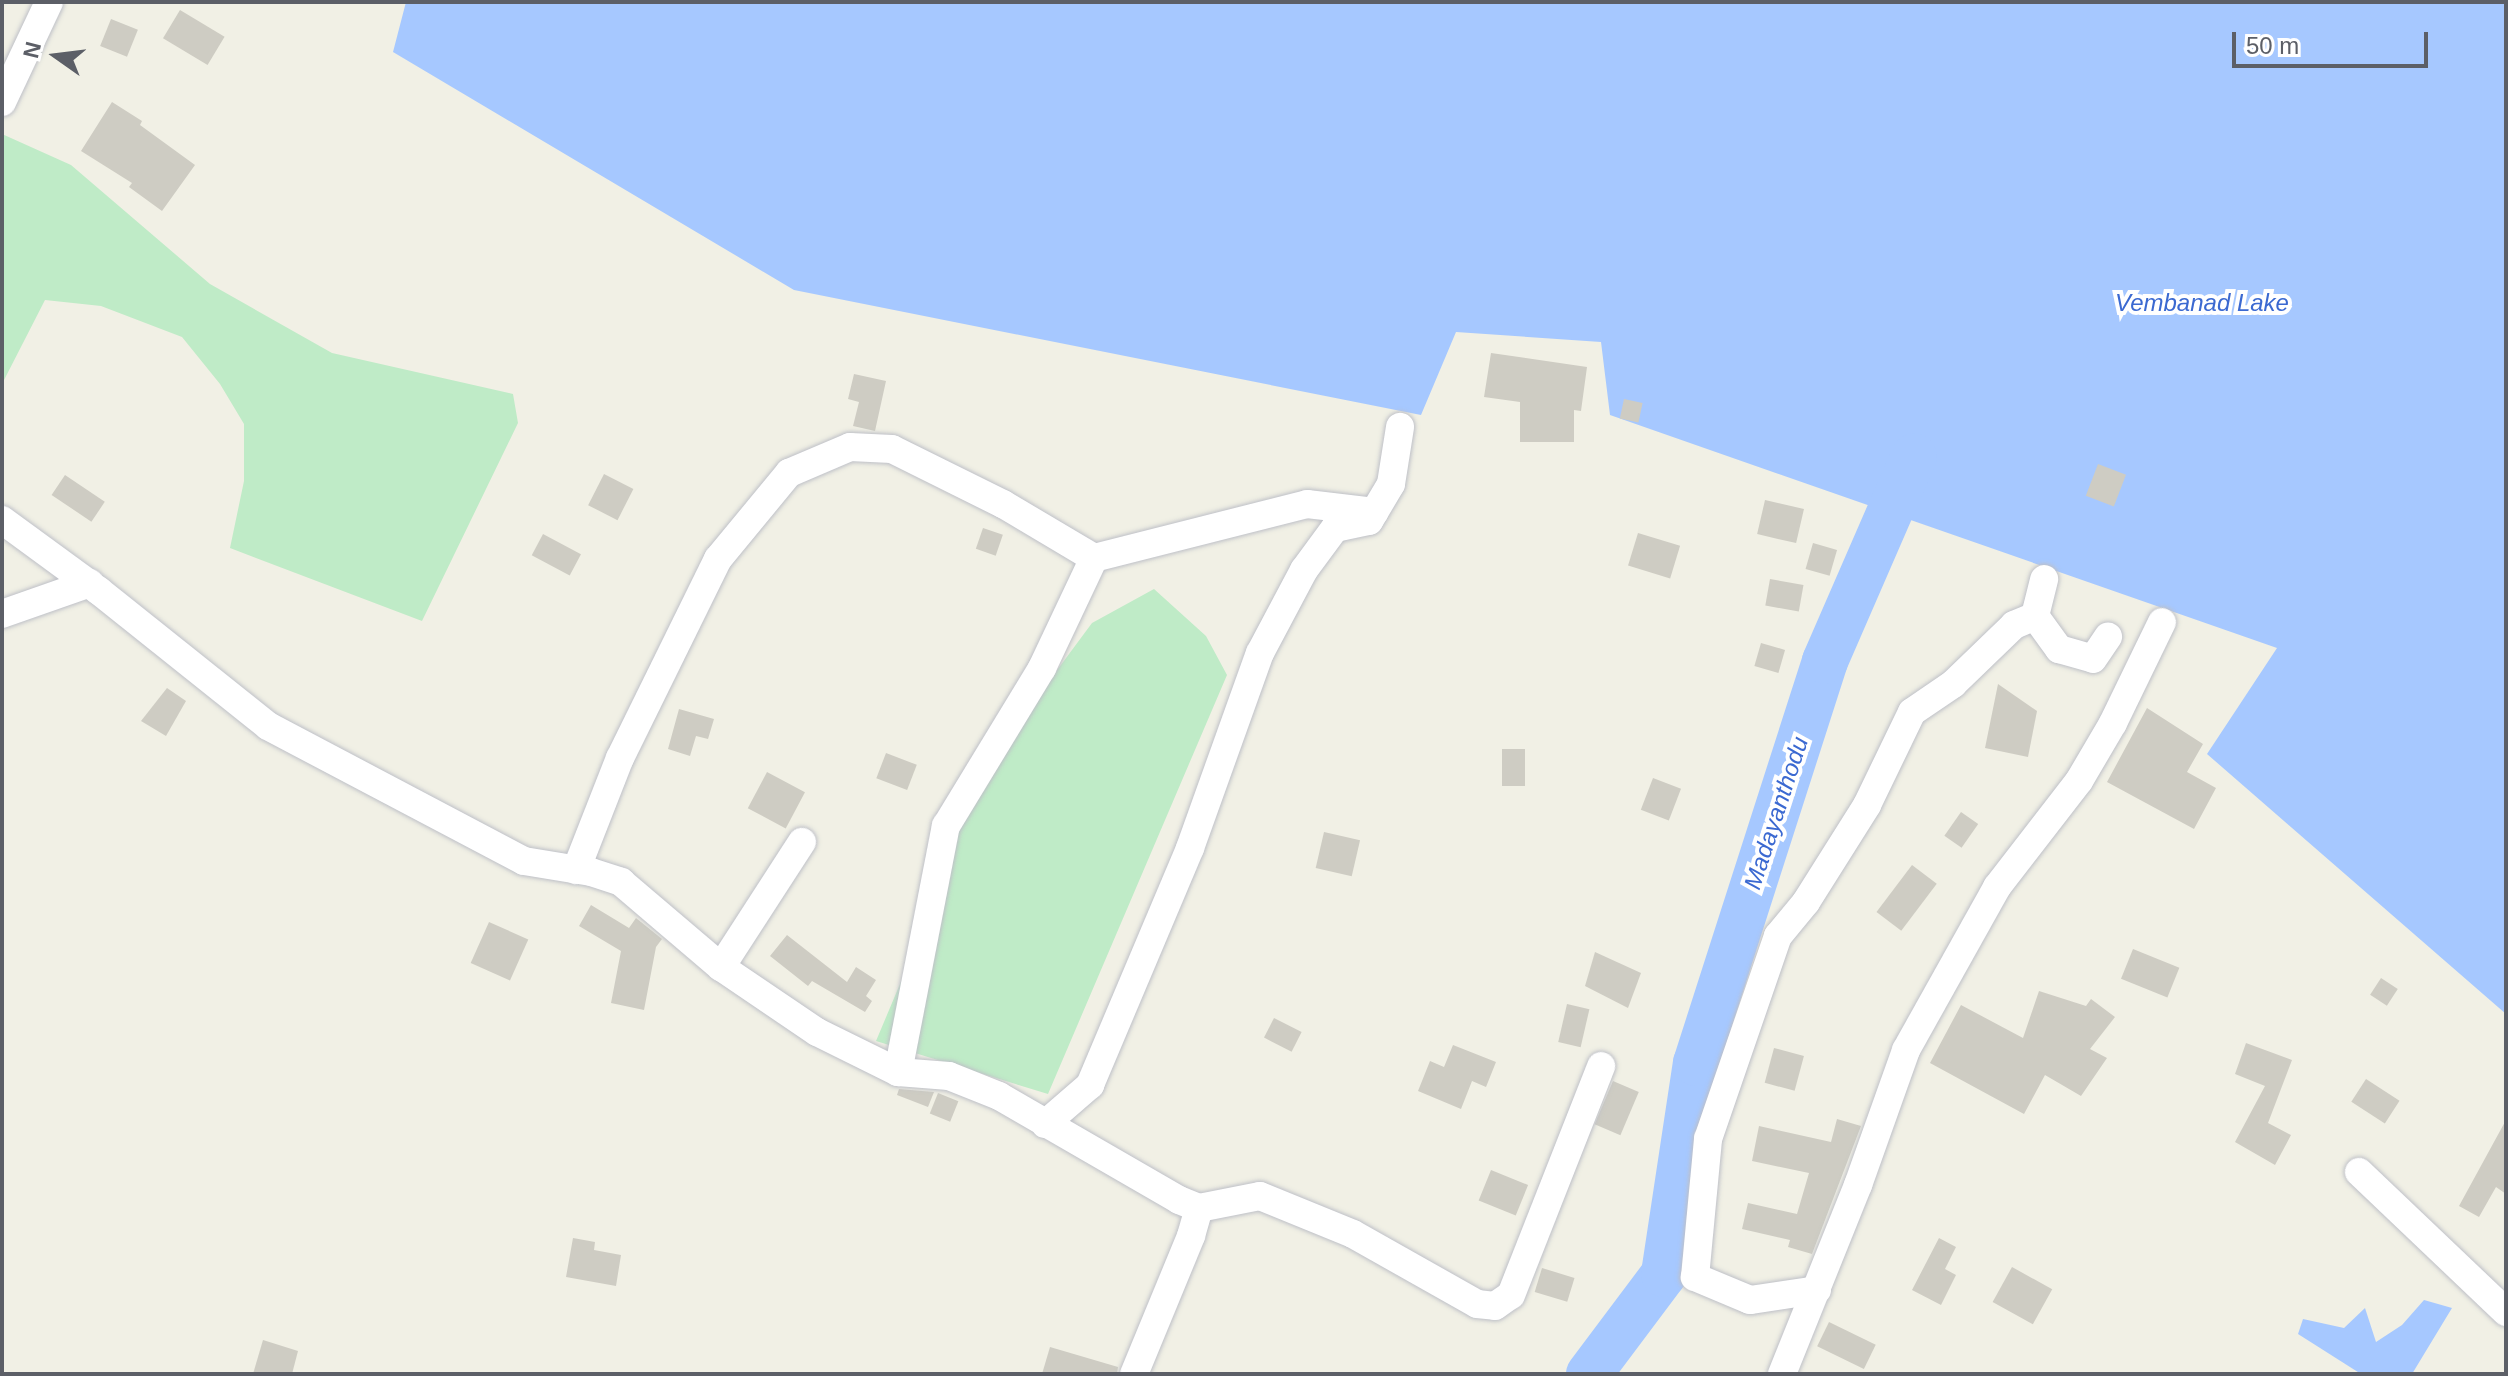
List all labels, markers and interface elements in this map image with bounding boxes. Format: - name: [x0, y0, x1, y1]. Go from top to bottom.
- north arrow: [16, 16, 96, 96]
- scale bar: [2236, 16, 2432, 66]
- text: 50 m: [2246, 32, 2299, 59]
- text: N: [18, 39, 46, 61]
- water label: Vembanad Lake: [2115, 289, 2289, 317]
- water label: Madayanthodu: [1738, 733, 1814, 893]

